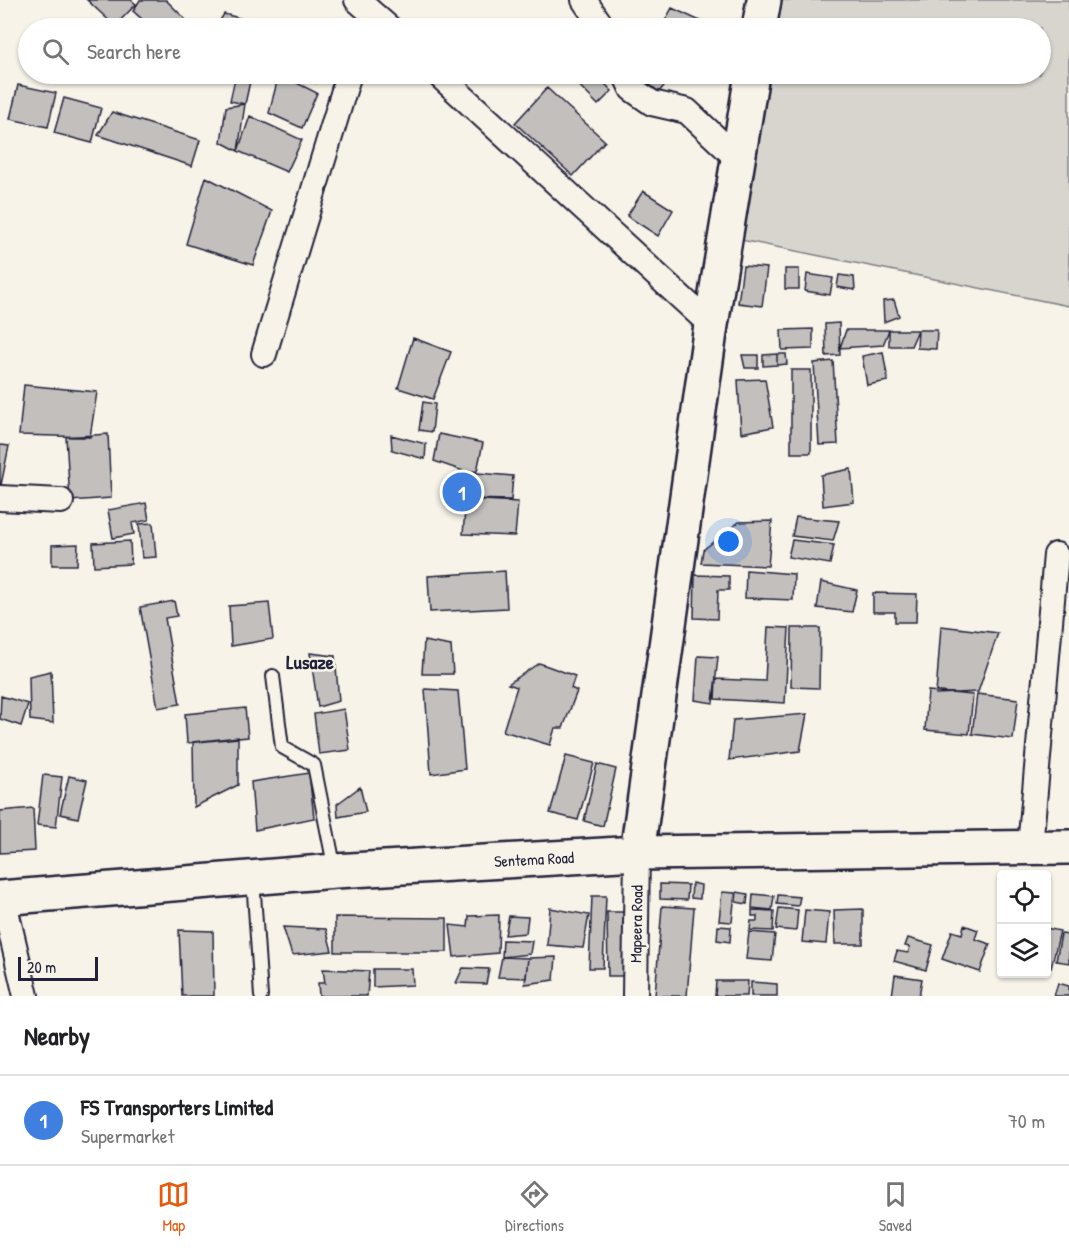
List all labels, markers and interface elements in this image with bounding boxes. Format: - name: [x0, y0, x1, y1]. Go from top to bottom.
- search box: [18, 18, 1051, 84]
- icon: search: [39, 35, 72, 68]
- text: Search here: [87, 36, 181, 66]
- pin: 1: [442, 470, 482, 514]
- your location: [714, 527, 743, 556]
- district label: Lusaze: [286, 648, 334, 675]
- street label: Sentema Road: [494, 846, 574, 872]
- map controls: [997, 870, 1051, 978]
- button: locate: [997, 870, 1051, 924]
- street label: Mapeera Road: [624, 885, 648, 963]
- button: layers: [997, 924, 1051, 978]
- scale bar: [18, 954, 98, 982]
- text: 20 m: [27, 956, 56, 978]
- text: Nearby: [24, 1018, 90, 1053]
- text: FS Transporters Limited: [81, 1092, 273, 1122]
- text: 1: [40, 1107, 47, 1134]
- text: 70 m: [1008, 1107, 1045, 1134]
- text: Supermarket: [81, 1122, 175, 1149]
- tab: Map: [157, 1178, 190, 1236]
- tab: Directions: [505, 1178, 564, 1236]
- tab: Saved: [879, 1178, 912, 1236]

